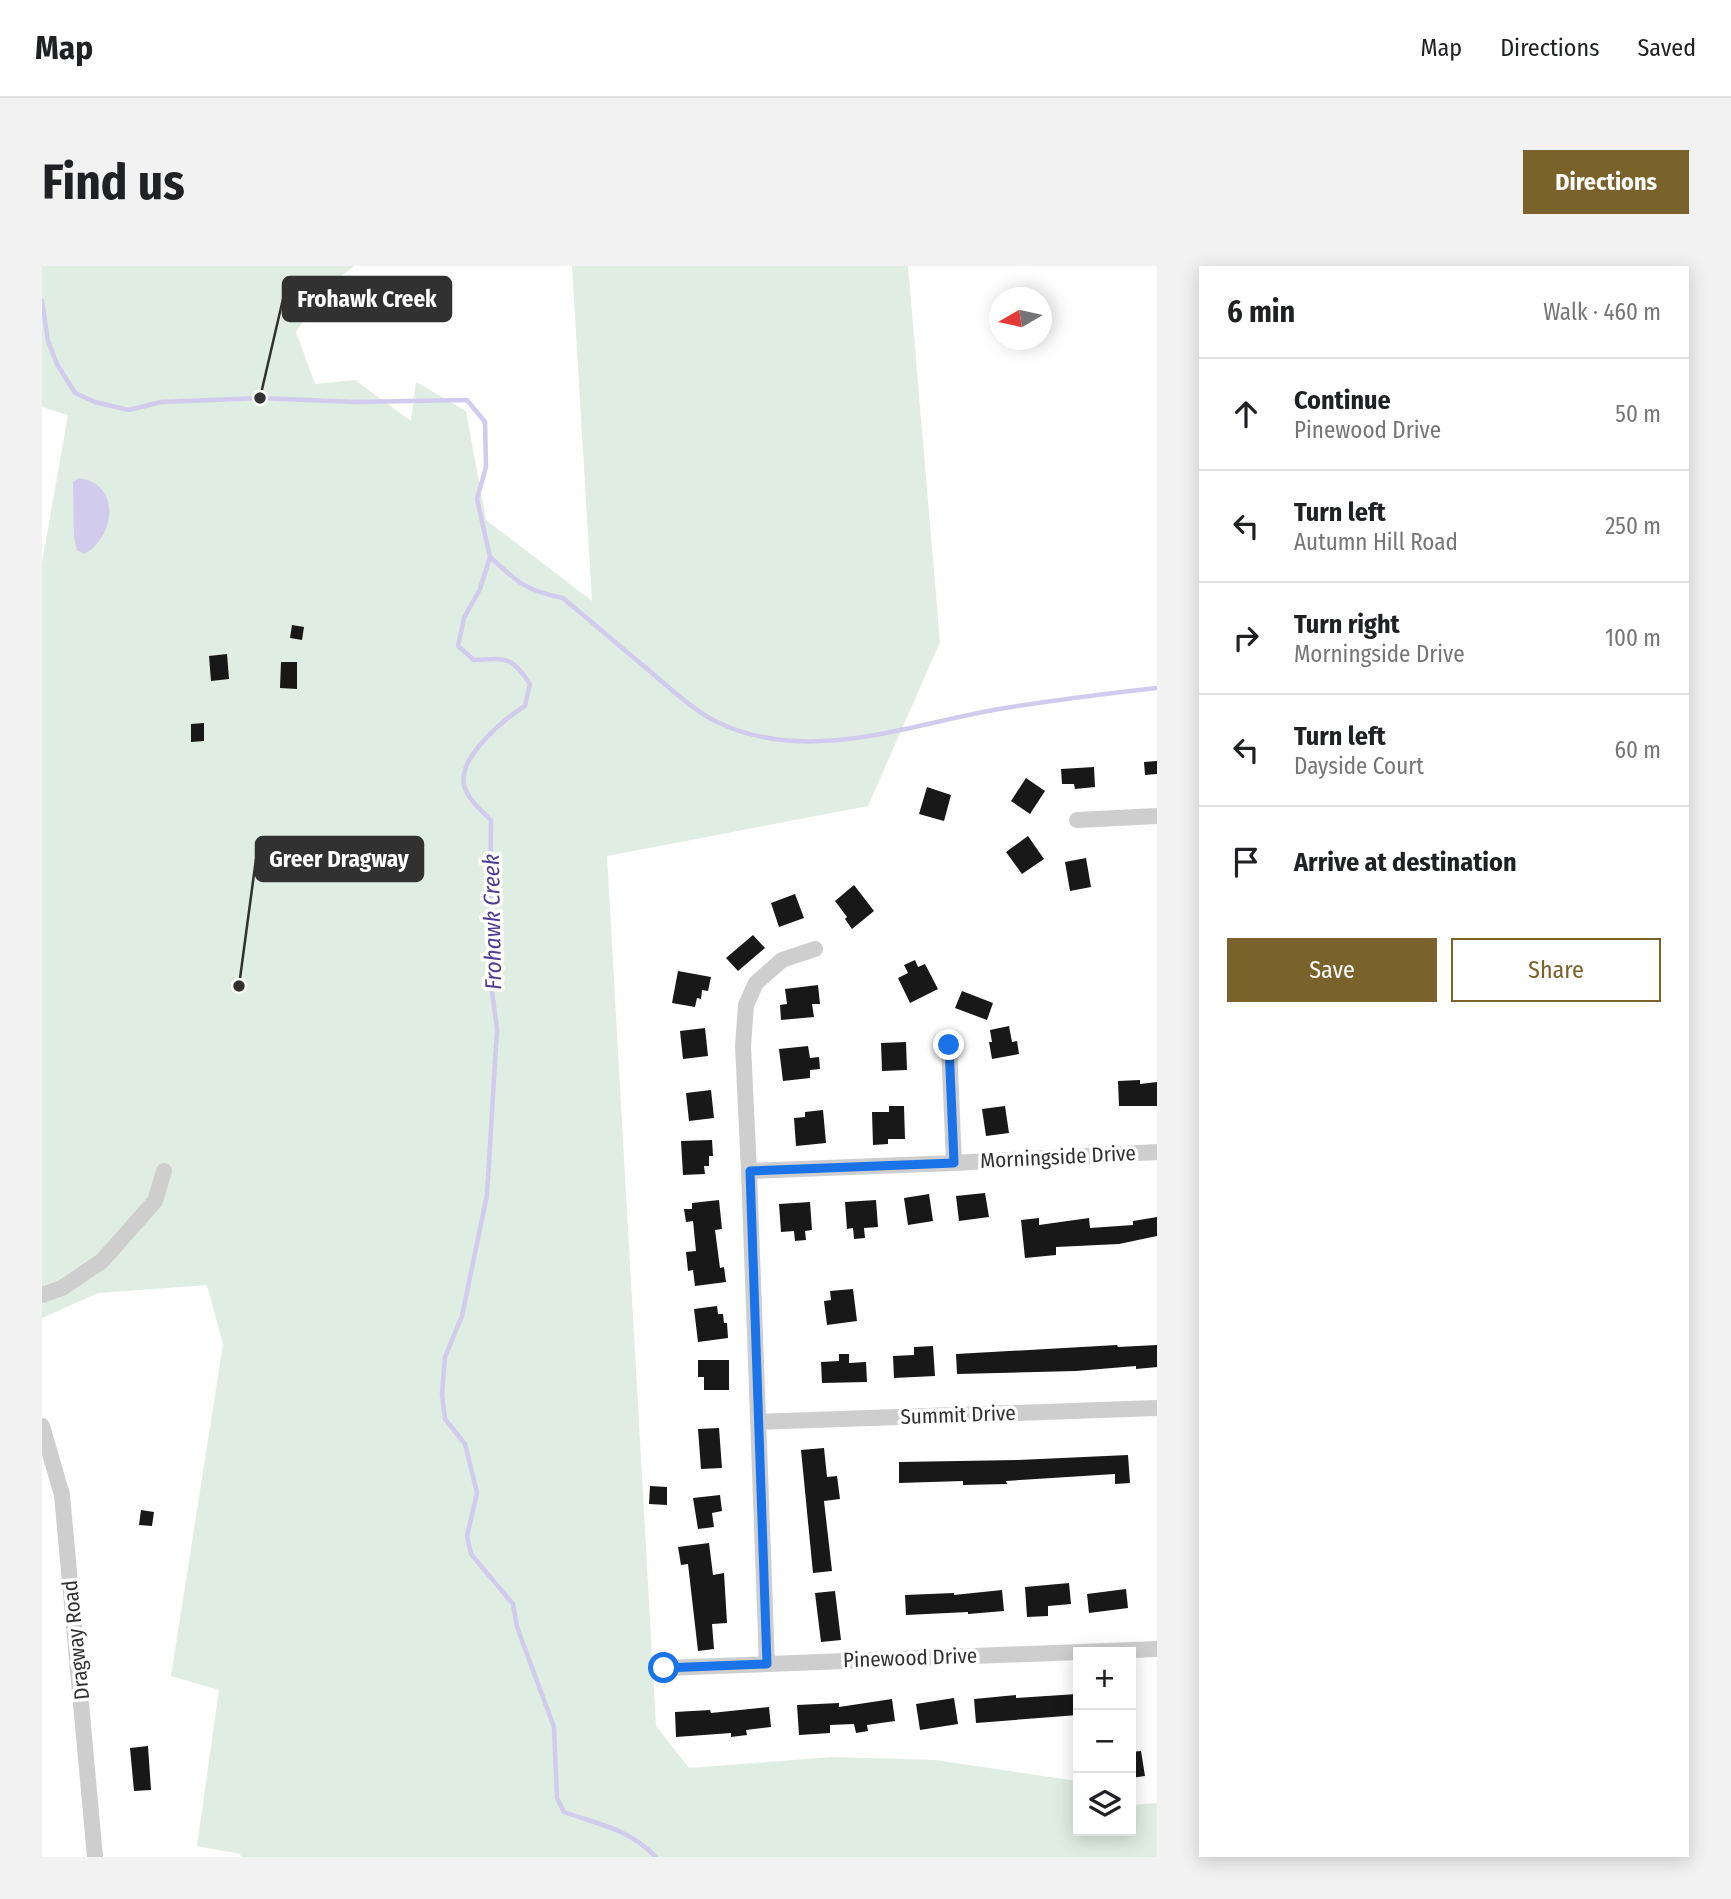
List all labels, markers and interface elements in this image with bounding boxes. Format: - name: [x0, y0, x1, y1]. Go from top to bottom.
- text: Map: [35, 28, 93, 68]
- text: Map: [1421, 34, 1462, 62]
- text: Directions: [1500, 34, 1599, 62]
- text: Saved: [1637, 34, 1696, 62]
- button: Directions: [1523, 150, 1689, 214]
- text: Find us: [42, 153, 185, 212]
- callout: Frohawk Creek: [283, 277, 451, 321]
- text: Frohawk Creek: [297, 285, 437, 313]
- north arrow: [989, 287, 1052, 350]
- text: 6 min: [1227, 294, 1295, 330]
- text: Walk · 460 m: [1543, 298, 1661, 326]
- text: Continue: [1294, 385, 1391, 416]
- icon: ahead: [1227, 395, 1265, 433]
- text: 50 m: [1615, 400, 1661, 428]
- text: Pinewood Drive: [1294, 416, 1441, 444]
- text: Turn left: [1294, 497, 1386, 528]
- icon: left: [1227, 507, 1265, 545]
- text: 250 m: [1605, 512, 1661, 540]
- text: Autumn Hill Road: [1294, 528, 1458, 556]
- text: Turn right: [1294, 609, 1400, 640]
- icon: right: [1227, 619, 1265, 657]
- text: 100 m: [1605, 624, 1661, 652]
- text: Morningside Drive: [1294, 640, 1465, 668]
- text: Turn left: [1294, 721, 1386, 752]
- icon: left: [1227, 731, 1265, 769]
- text: 60 m: [1615, 736, 1661, 764]
- text: Dayside Court: [1294, 752, 1424, 780]
- callout: Greer Dragway: [256, 837, 423, 881]
- icon: arrive: [1227, 843, 1265, 881]
- text: Greer Dragway: [269, 845, 410, 873]
- text: Arrive at destination: [1294, 847, 1517, 878]
- water label: Frohawk Creek: [477, 854, 507, 990]
- button: Save: [1227, 938, 1437, 1002]
- button: Share: [1451, 938, 1661, 1002]
- route end: [933, 1029, 964, 1060]
- street label: Morningside Drive: [980, 1140, 1136, 1174]
- street label: Summit Drive: [900, 1400, 1016, 1430]
- street label: Dragway Road: [57, 1579, 95, 1701]
- street label: Pinewood Drive: [842, 1643, 978, 1673]
- map controls: [1073, 1647, 1136, 1836]
- button: +: [1073, 1647, 1136, 1710]
- route start: [648, 1652, 679, 1683]
- button: −: [1073, 1710, 1136, 1773]
- button: layers: [1073, 1773, 1136, 1836]

